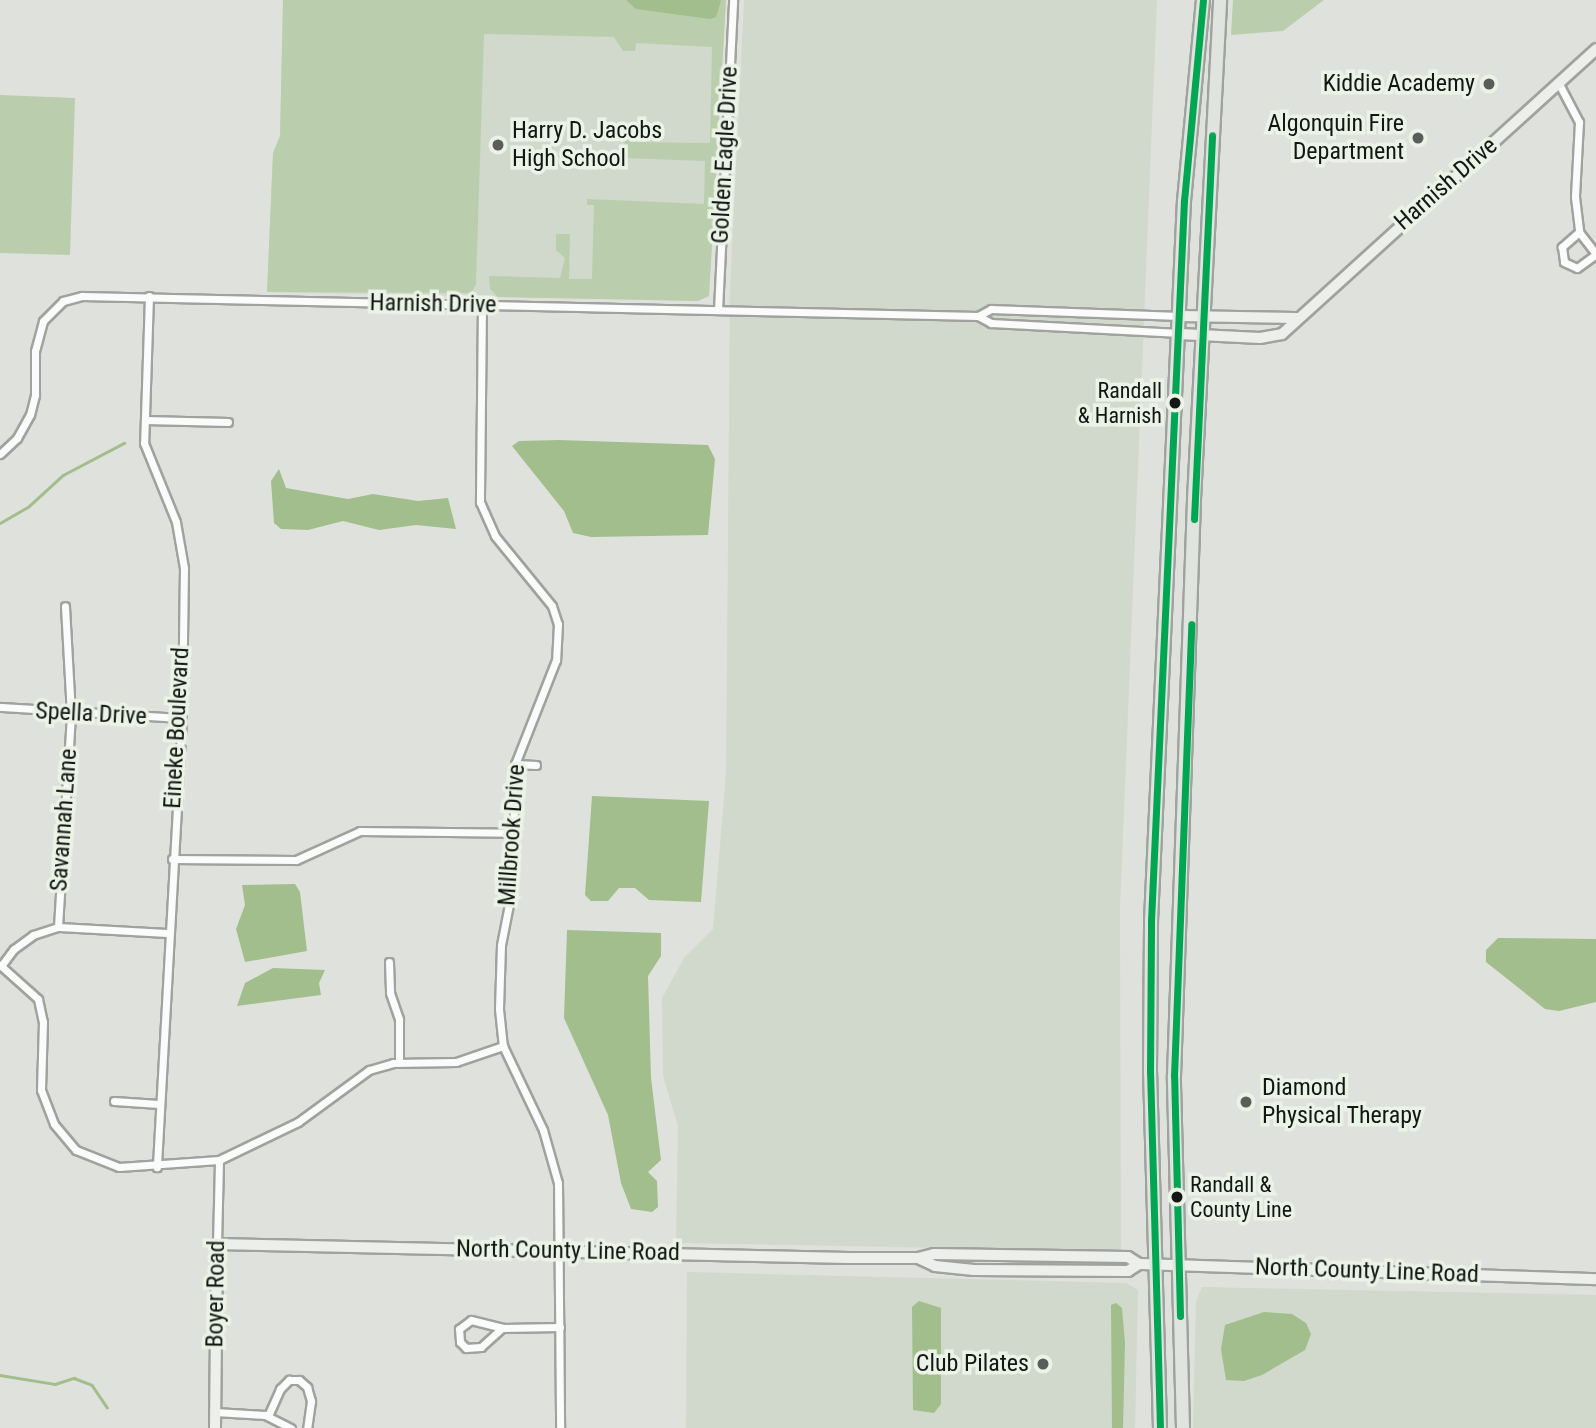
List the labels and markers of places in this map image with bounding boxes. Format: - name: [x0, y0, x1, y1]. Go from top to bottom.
- place label: Kiddie Academy: [1323, 70, 1475, 98]
- marker: Kiddie Academy: [1481, 76, 1497, 92]
- place label: Algonquin Fire Department: [1268, 110, 1404, 166]
- place label: Harry D. Jacobs High School: [512, 117, 662, 173]
- marker: Algonquin Fire Department: [1410, 130, 1426, 146]
- marker: Harry D. Jacobs High School: [490, 137, 506, 153]
- place label: Randall & Harnish: [1078, 377, 1162, 428]
- marker: Randall & Harnish: [1168, 396, 1182, 410]
- place label: Diamond Physical Therapy: [1262, 1074, 1422, 1130]
- marker: Diamond Physical Therapy: [1236, 1092, 1256, 1112]
- place label: Randall & County Line: [1190, 1171, 1292, 1222]
- marker: Randall & County Line: [1170, 1190, 1184, 1204]
- place label: Club Pilates: [916, 1350, 1029, 1378]
- marker: Club Pilates: [1035, 1356, 1051, 1372]

